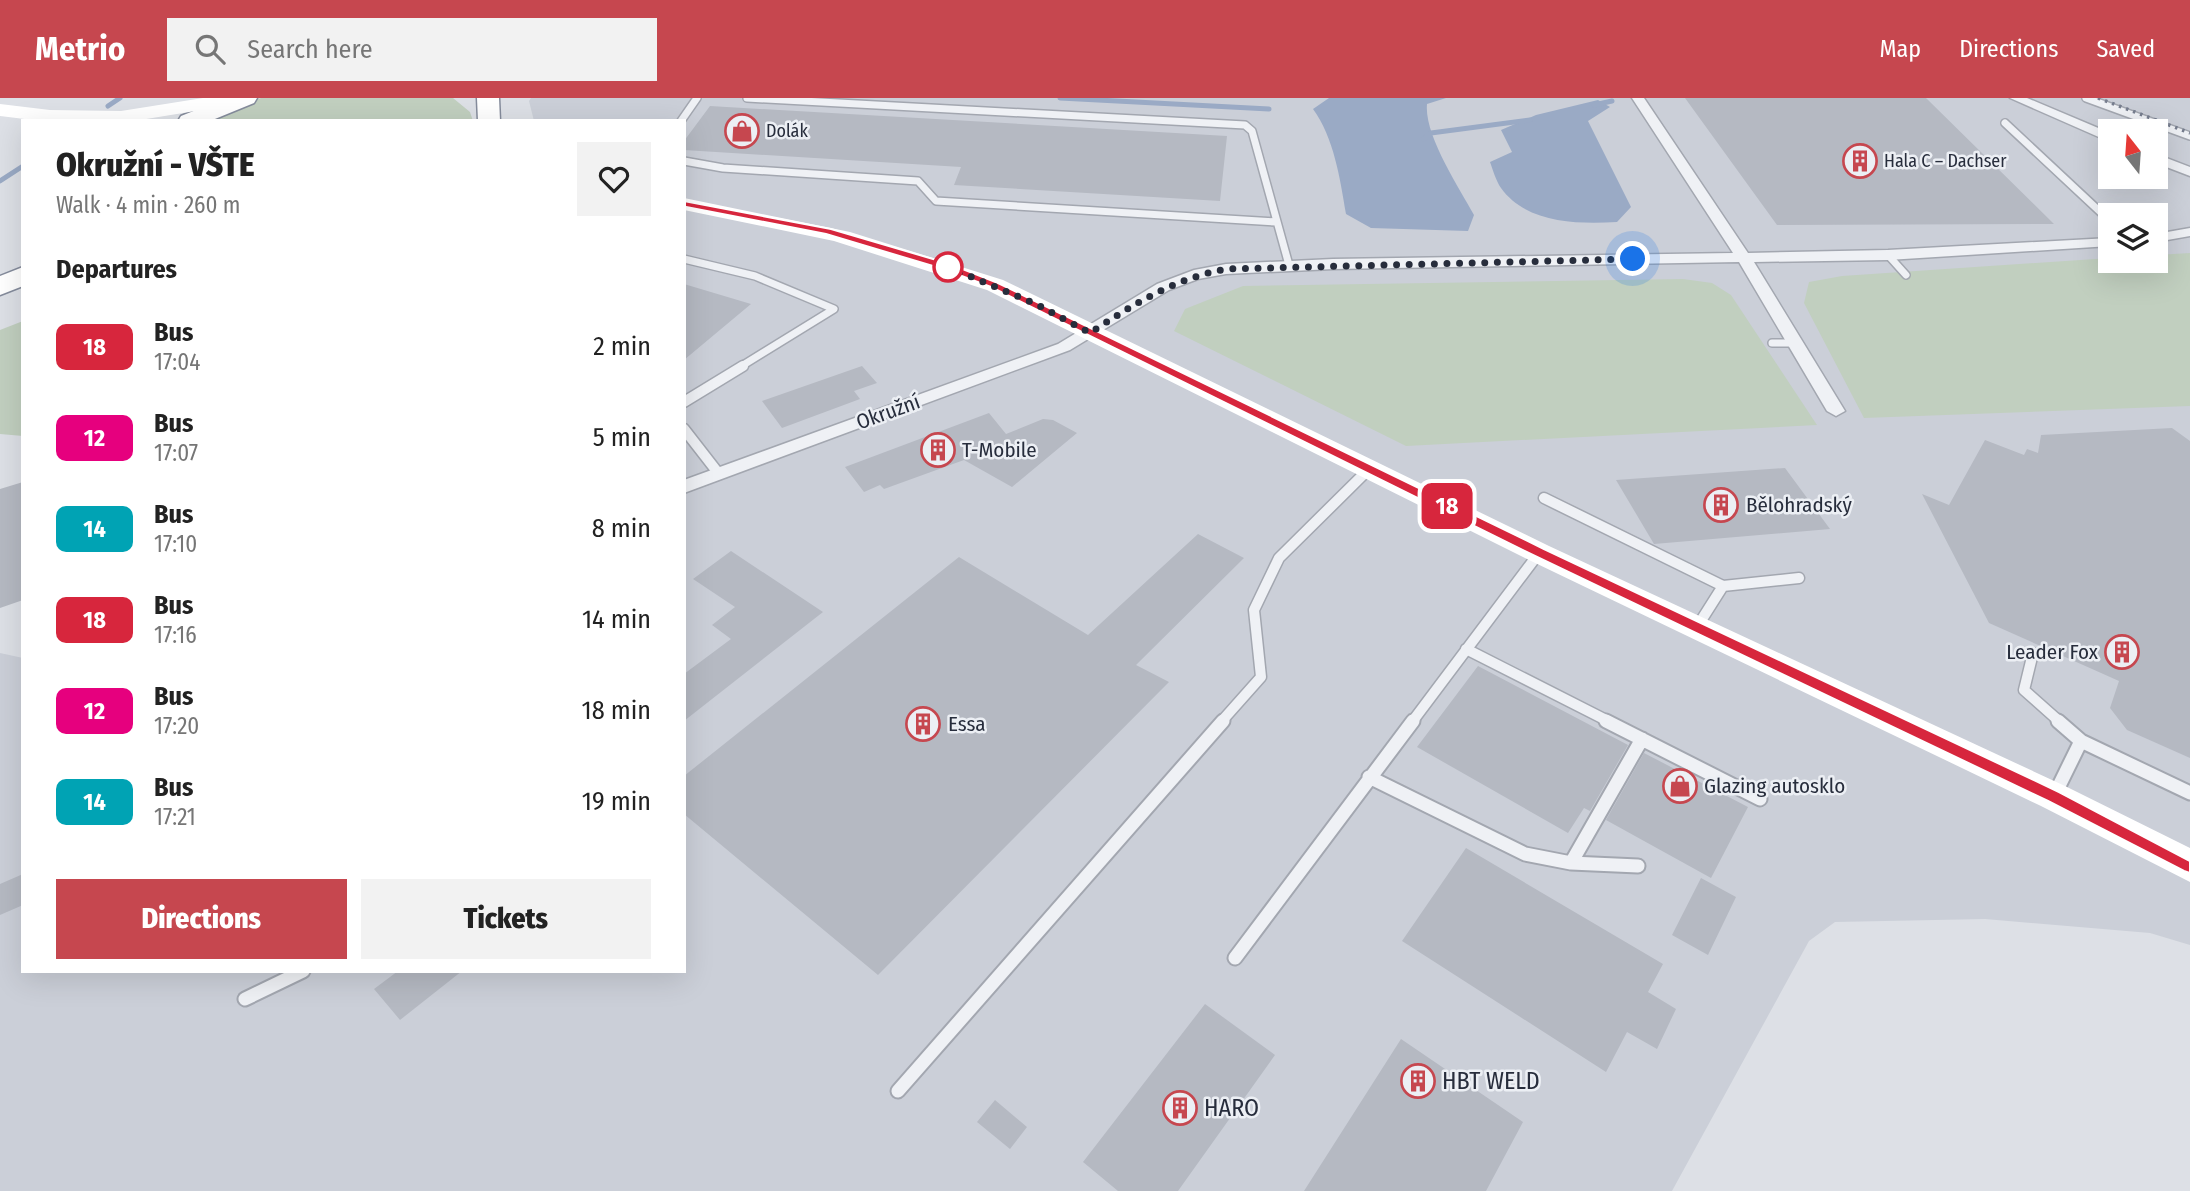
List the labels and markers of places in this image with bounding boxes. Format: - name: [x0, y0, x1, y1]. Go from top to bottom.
- shop icon: Dolák: [723, 112, 761, 150]
- place label: Dolák: [766, 120, 808, 142]
- building icon: Hala C – Dachser: [1841, 142, 1879, 180]
- place label: Hala C – Dachser: [1884, 150, 2007, 172]
- unlabelled marker: [933, 252, 963, 282]
- building icon: T-Mobile: [919, 431, 957, 469]
- place label: T-Mobile: [962, 437, 1037, 463]
- building icon: Bělohradský: [1702, 486, 1740, 524]
- place label: Bělohradský: [1746, 492, 1852, 518]
- building icon: Leader Fox: [2103, 633, 2141, 671]
- place label: Leader Fox: [2006, 639, 2099, 665]
- building icon: Essa: [904, 705, 942, 743]
- place label: Essa: [948, 711, 986, 737]
- shop icon: Glazing autosklo: [1661, 767, 1699, 805]
- place label: Glazing autosklo: [1704, 773, 1845, 799]
- building icon: HBT WELD: [1399, 1062, 1437, 1100]
- place label: HBT WELD: [1442, 1067, 1540, 1095]
- building icon: HARO: [1161, 1089, 1199, 1127]
- place label: HARO: [1204, 1094, 1259, 1122]

